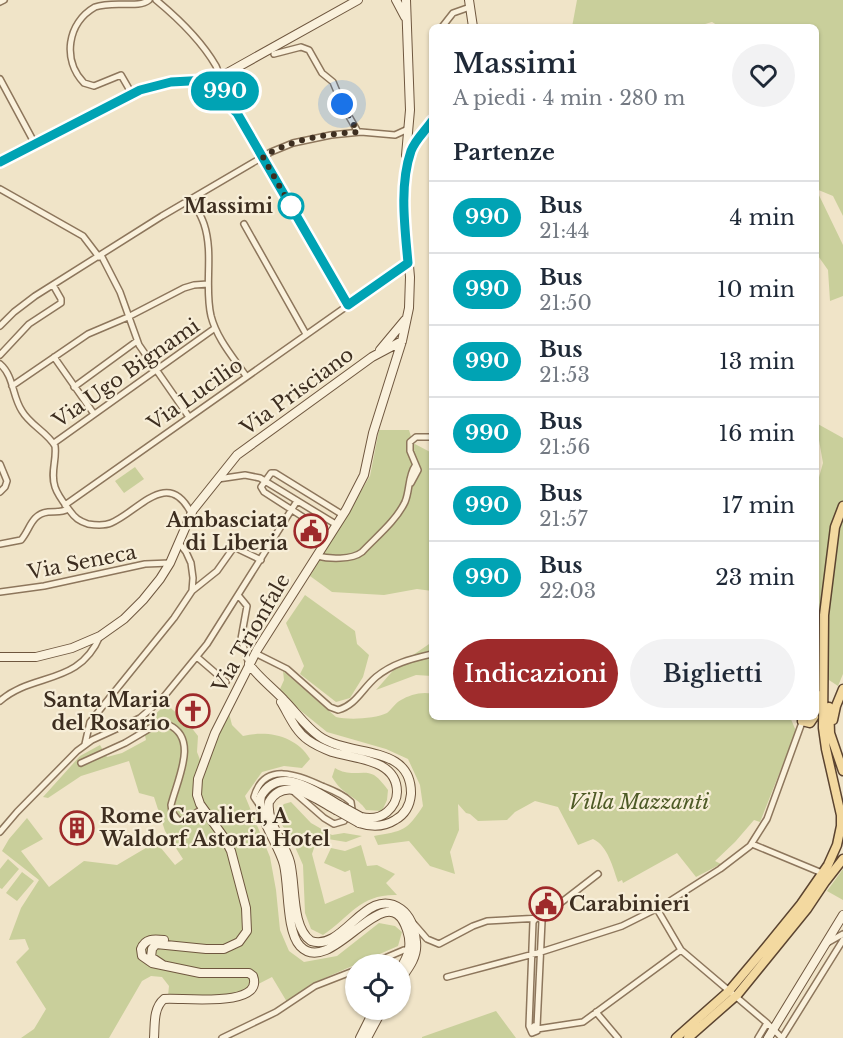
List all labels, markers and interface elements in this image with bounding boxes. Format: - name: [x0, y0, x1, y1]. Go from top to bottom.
- button: heart: [732, 44, 795, 107]
- text: Massimi: [453, 46, 577, 81]
- line badge: 990: [190, 72, 260, 110]
- text: 990: [203, 78, 247, 104]
- text: A piedi · 4 min · 280 m: [453, 86, 685, 110]
- your location: [327, 89, 357, 119]
- text: Partenze: [453, 139, 555, 166]
- text: Bus: [539, 192, 582, 219]
- marker: Massimi: [278, 193, 304, 219]
- place label: Massimi: [183, 194, 273, 218]
- text: 990: [465, 204, 509, 230]
- text: 4 min: [730, 204, 795, 231]
- text: 21:44: [539, 219, 590, 243]
- text: Bus: [539, 264, 582, 291]
- text: 990: [465, 276, 509, 302]
- text: 10 min: [717, 276, 795, 303]
- text: 21:50: [539, 291, 592, 315]
- street label: Via Ugo Bignami: [47, 313, 204, 433]
- text: Bus: [539, 336, 582, 363]
- street label: Via Prisciano: [235, 342, 358, 441]
- text: 990: [465, 348, 509, 374]
- text: 13 min: [719, 348, 795, 375]
- street label: Via Lucilio: [142, 352, 247, 436]
- text: 21:53: [539, 363, 590, 387]
- text: Bus: [539, 408, 582, 435]
- text: 990: [465, 420, 509, 446]
- text: 16 min: [718, 420, 795, 447]
- text: 21:56: [539, 435, 590, 459]
- text: Bus: [539, 480, 582, 507]
- text: 990: [465, 492, 509, 518]
- text: 17 min: [722, 492, 795, 519]
- text: 21:57: [539, 507, 588, 531]
- place label: Ambasciata di Liberia: [165, 508, 289, 555]
- public building icon: Ambasciata di Liberia: [293, 513, 329, 549]
- street label: Via Seneca: [25, 540, 139, 584]
- text: Bus: [539, 552, 582, 579]
- text: 990: [465, 564, 509, 590]
- text: 23 min: [715, 564, 795, 591]
- street label: Via Trionfale: [207, 569, 295, 698]
- text: 22:03: [539, 579, 596, 603]
- button: Indicazioni: [453, 639, 618, 708]
- button: Biglietti: [630, 639, 795, 708]
- place label: Santa Maria del Rosario: [43, 688, 171, 735]
- church icon: Santa Maria del Rosario: [175, 693, 211, 729]
- park label: Villa Mazzanti: [569, 790, 709, 814]
- place label: Rome Cavalieri, A Waldorf Astoria Hotel: [99, 804, 330, 851]
- building icon: Rome Cavalieri, A Waldorf Astoria Hotel: [59, 810, 95, 846]
- public building icon: Carabinieri: [528, 886, 564, 922]
- place label: Carabinieri: [569, 892, 690, 916]
- map controls: [345, 954, 411, 1020]
- button: locate: [345, 954, 411, 1020]

